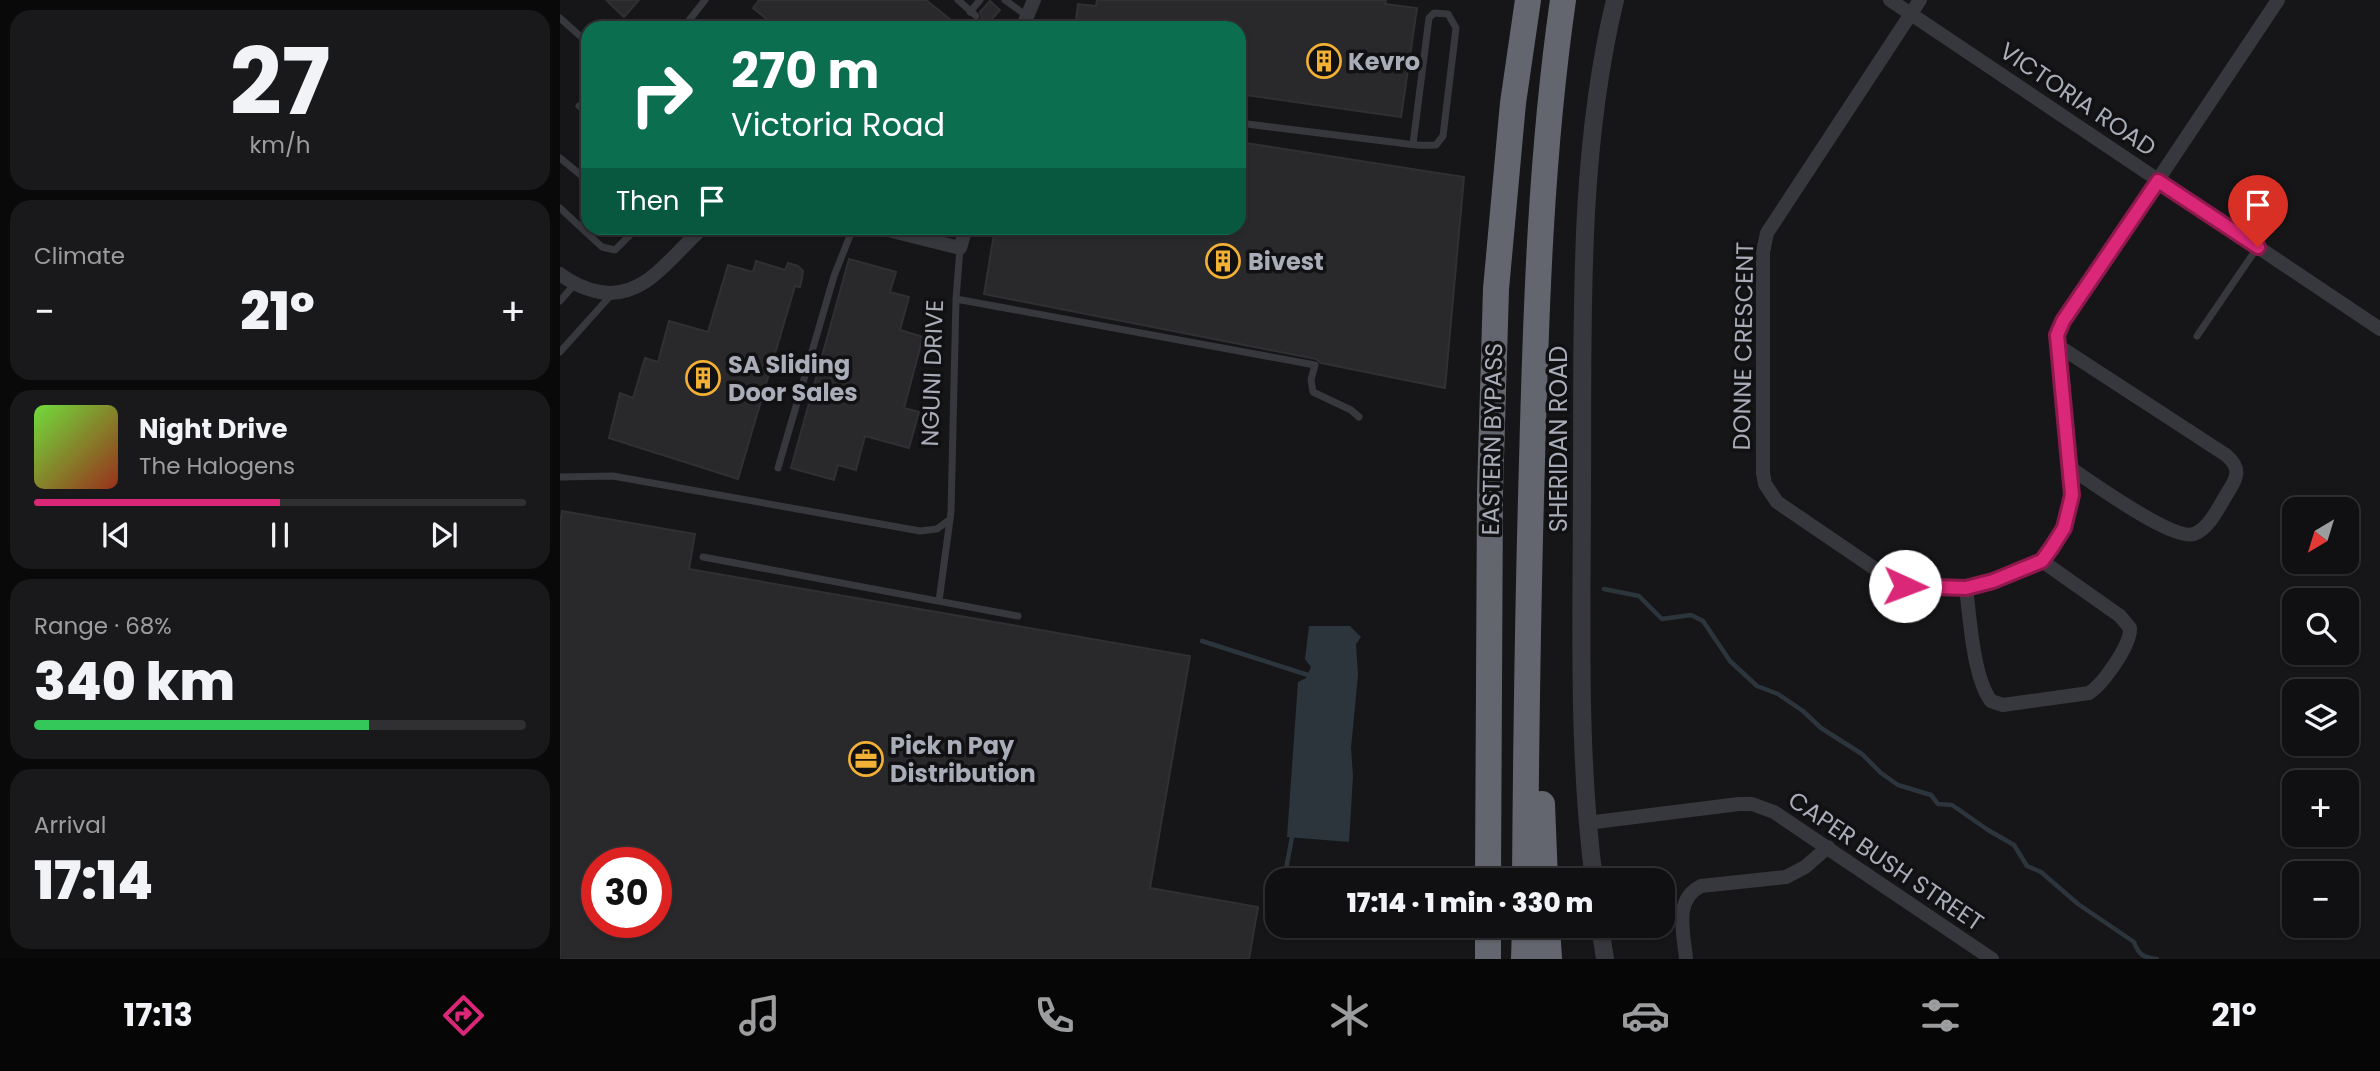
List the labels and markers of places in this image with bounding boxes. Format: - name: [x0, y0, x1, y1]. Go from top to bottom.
- building icon: Kevro: [1305, 42, 1343, 80]
- place label: Kevro: [1348, 45, 1420, 78]
- pin: [2228, 175, 2288, 247]
- building icon: Bivest: [1204, 242, 1242, 280]
- place label: Bivest: [1248, 245, 1324, 278]
- place label: SA Sliding Door Sales: [728, 348, 858, 409]
- building icon: SA Sliding Door Sales: [684, 359, 722, 397]
- place label: Pick n Pay Distribution: [890, 729, 1036, 790]
- office icon: Pick n Pay Distribution: [847, 740, 885, 778]

